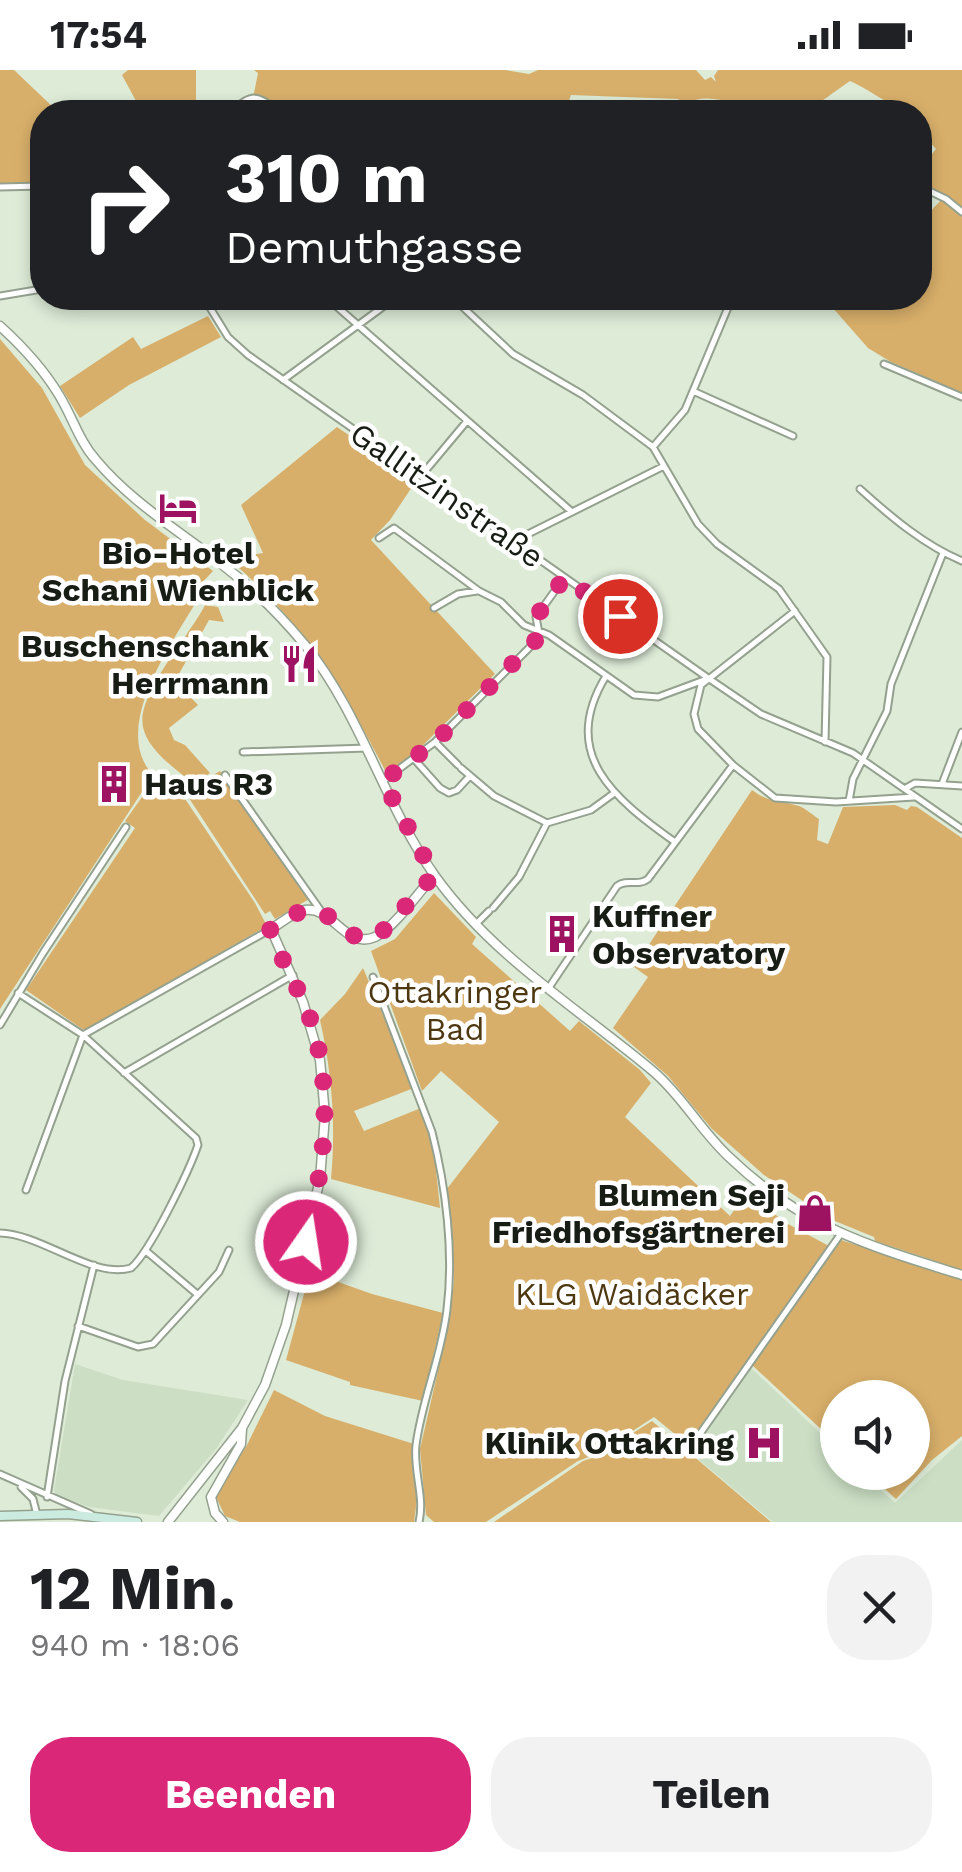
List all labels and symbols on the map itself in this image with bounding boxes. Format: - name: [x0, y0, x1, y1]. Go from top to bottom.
- street label: Gallitzinstraße: [343, 414, 551, 576]
- hotel icon: Bio-Hotel Schani Wienblick: [157, 487, 199, 529]
- place label: Bio-Hotel Schani Wienblick: [42, 534, 314, 609]
- pin: [578, 574, 663, 659]
- place label: Buschenschank Herrmann: [21, 627, 269, 702]
- restaurant icon: Buschenschank Herrmann: [278, 643, 320, 685]
- building icon: Haus R3: [93, 763, 135, 805]
- place label: Haus R3: [144, 765, 273, 803]
- place label: Kuffner Observatory: [592, 897, 786, 972]
- building icon: Kuffner Observatory: [541, 913, 583, 955]
- park label: Ottakringer Bad: [368, 973, 542, 1048]
- place label: Blumen Seji Friedhofsgärtnerei: [492, 1176, 785, 1251]
- position arrow: [254, 1190, 358, 1294]
- shop icon: Blumen Seji Friedhofsgärtnerei: [794, 1192, 836, 1234]
- park label: KLG Waidäcker: [515, 1275, 749, 1313]
- hospital icon: Klinik Ottakring: [743, 1422, 785, 1464]
- place label: Klinik Ottakring: [484, 1424, 734, 1462]

